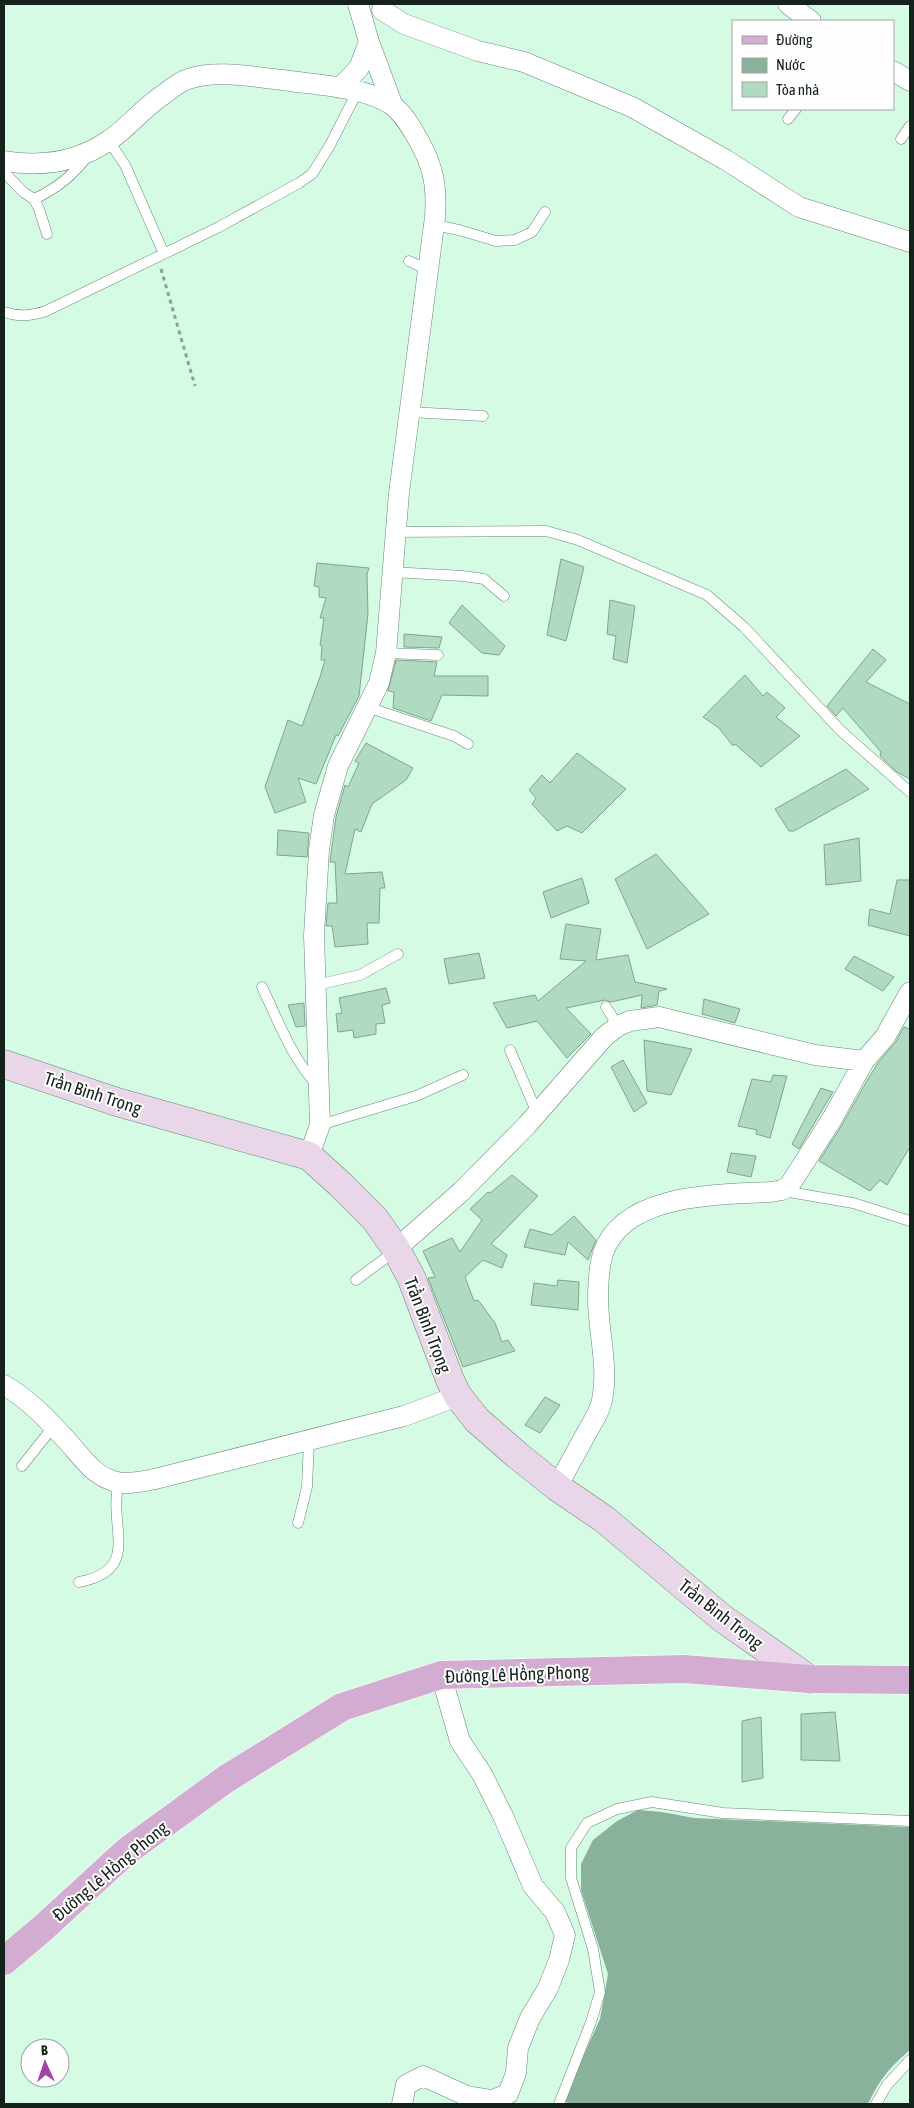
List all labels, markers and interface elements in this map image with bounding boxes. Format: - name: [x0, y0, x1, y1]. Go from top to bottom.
- legend: [732, 20, 894, 110]
- text: Đường: [776, 31, 813, 48]
- text: Nước: [776, 56, 805, 73]
- text: Tòa nhà: [776, 81, 819, 98]
- street label: Trần Bình Trọng: [42, 1066, 145, 1119]
- street label: Trần Bình Trọng: [400, 1274, 457, 1376]
- street label: Trần Bình Trọng: [675, 1574, 768, 1654]
- street label: Đường Lê Hồng Phong: [445, 1660, 590, 1687]
- street label: Đường Lê Hồng Phong: [47, 1816, 172, 1925]
- north arrow: [20, 2038, 70, 2088]
- text: B: [41, 2042, 48, 2058]

